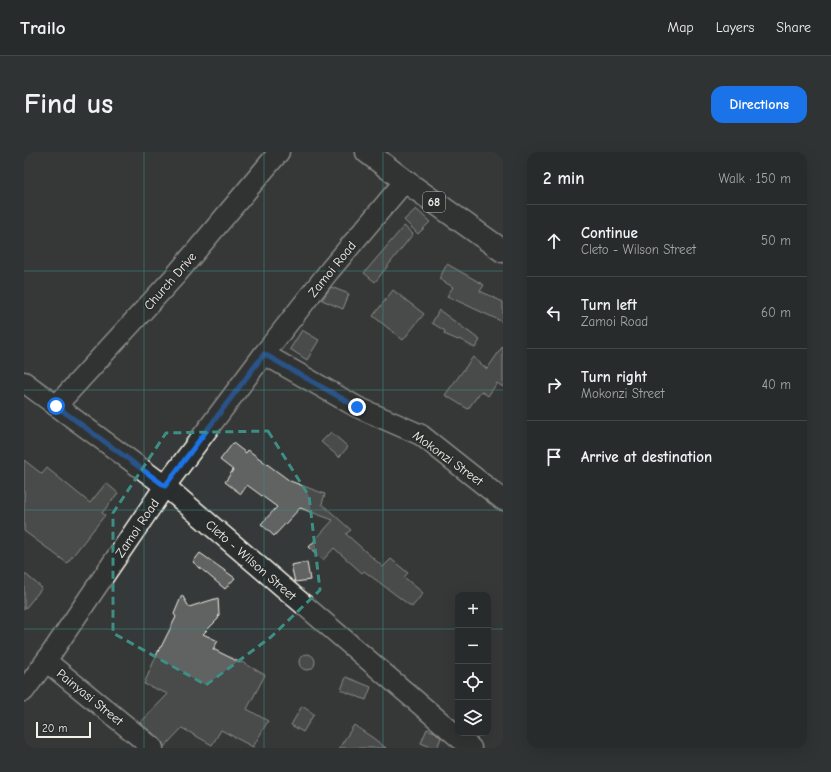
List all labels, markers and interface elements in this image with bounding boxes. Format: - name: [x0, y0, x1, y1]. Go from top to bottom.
- text: Trailo: [20, 17, 66, 39]
- text: Map: [667, 19, 694, 36]
- text: Layers: [716, 19, 754, 36]
- text: Share: [776, 19, 811, 36]
- button: Directions: [711, 86, 807, 123]
- text: Find us: [24, 88, 113, 120]
- text: 2 min: [543, 169, 584, 188]
- text: Walk · 150 m: [719, 171, 791, 186]
- road number: 68: [423, 192, 445, 212]
- text: Continue: [581, 224, 638, 242]
- icon: ahead: [543, 230, 565, 252]
- text: 50 m: [761, 233, 791, 248]
- street label: Zamoi Road: [305, 238, 359, 300]
- text: Cleto - Wilson Street: [581, 242, 696, 257]
- street label: Church Drive: [141, 249, 200, 313]
- text: Turn left: [581, 296, 637, 314]
- icon: left: [543, 302, 565, 324]
- text: 60 m: [761, 305, 791, 320]
- text: Zamoi Road: [581, 314, 648, 329]
- text: Turn right: [581, 368, 647, 386]
- icon: right: [543, 374, 565, 396]
- text: 40 m: [762, 377, 791, 392]
- text: Mokonzi Street: [581, 386, 664, 401]
- route start: [47, 397, 65, 415]
- route end: [348, 398, 366, 416]
- street label: Mokonzi Street: [410, 427, 487, 489]
- icon: arrive: [543, 446, 565, 468]
- text: Arrive at destination: [581, 448, 712, 466]
- street label: Zamoi Road: [112, 496, 162, 560]
- street label: Cleto - Wilson Street: [203, 517, 300, 604]
- map controls: [455, 592, 491, 736]
- button: +: [455, 592, 491, 628]
- button: −: [455, 628, 491, 664]
- button: locate: [455, 664, 491, 700]
- street label: Painyasi Street: [54, 666, 127, 729]
- button: layers: [455, 700, 491, 736]
- scale bar: [36, 720, 91, 739]
- text: 20 m: [42, 722, 67, 735]

